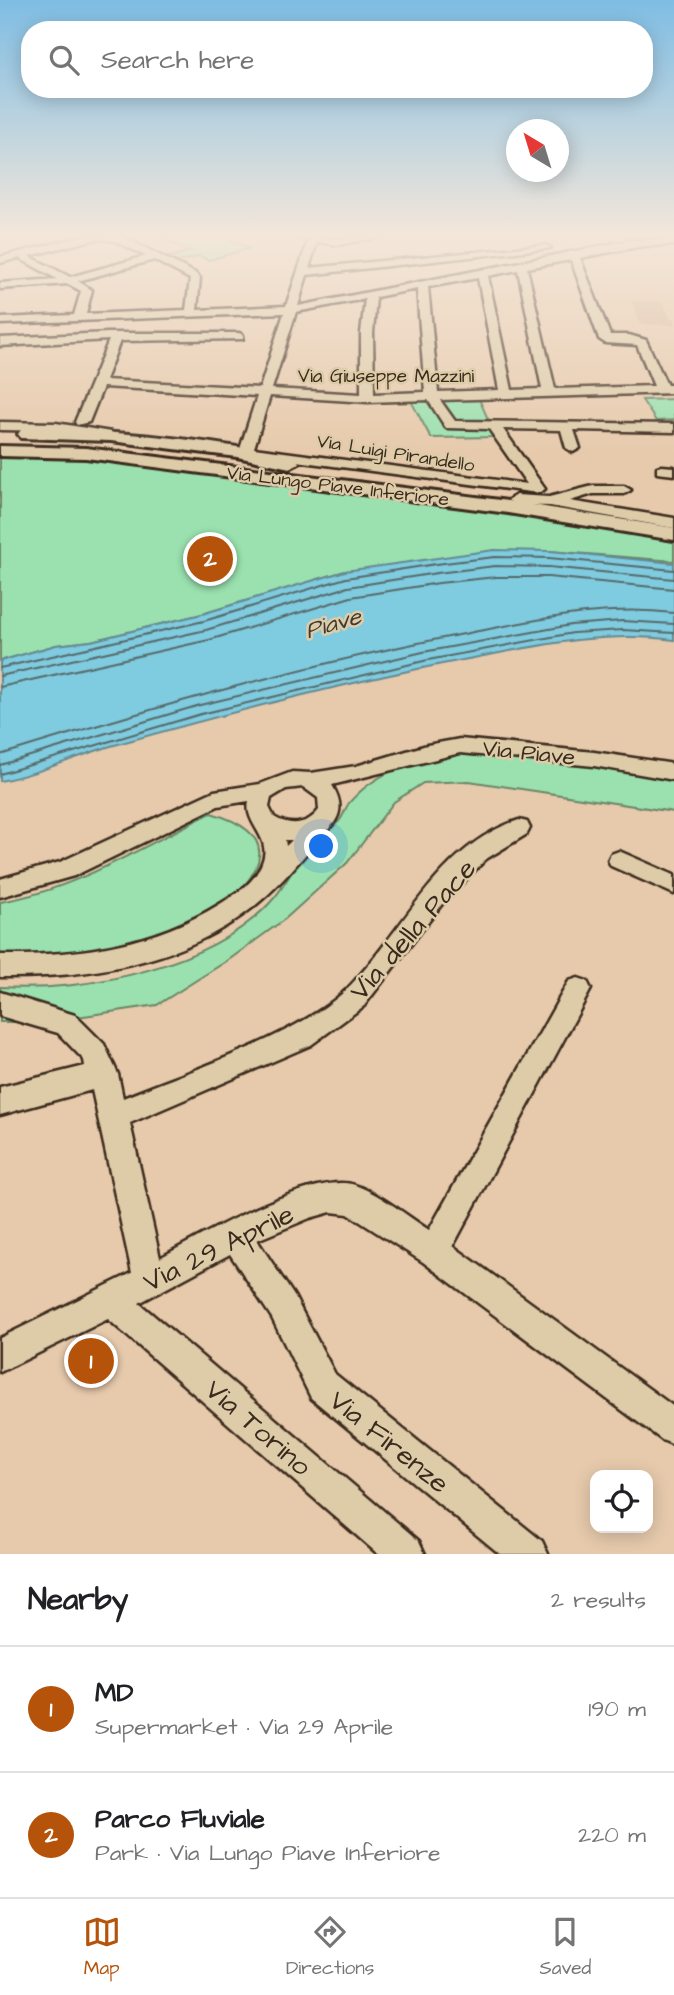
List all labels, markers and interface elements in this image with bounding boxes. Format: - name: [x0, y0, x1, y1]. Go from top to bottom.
- search box: [21, 21, 653, 98]
- icon: search: [45, 41, 83, 79]
- text: Search here: [101, 42, 254, 78]
- north arrow: [506, 119, 569, 182]
- street label: Via Giuseppe Mazzini: [298, 363, 474, 390]
- street label: Via Luigi Pirandello: [315, 428, 477, 480]
- street label: Via Lungo Piave Inferiore: [225, 459, 450, 515]
- pin: 2: [187, 533, 233, 585]
- water label: Piave: [301, 600, 366, 648]
- street label: Via Piave: [481, 732, 577, 774]
- your location: [304, 829, 338, 863]
- street label: Via della Pace: [341, 851, 486, 1009]
- street label: Via 29 Aprile: [137, 1195, 301, 1302]
- pin: 1: [68, 1335, 114, 1387]
- street label: Via Torino: [196, 1371, 320, 1486]
- street label: Via Firenze: [321, 1382, 457, 1503]
- map controls: [590, 1470, 653, 1533]
- button: locate: [590, 1470, 653, 1533]
- text: Nearby: [28, 1579, 128, 1621]
- text: 2 results: [551, 1584, 646, 1616]
- text: MD: [95, 1675, 133, 1711]
- text: 1: [50, 1693, 52, 1725]
- text: 190 m: [588, 1693, 646, 1725]
- text: Supermarket · Via 29 Aprile: [95, 1711, 393, 1743]
- text: Parco Fluviale: [95, 1801, 265, 1837]
- text: 2: [44, 1819, 58, 1851]
- text: 220 m: [578, 1819, 646, 1851]
- text: Park · Via Lungo Piave Inferiore: [95, 1837, 441, 1869]
- tab: Map: [83, 1913, 121, 1982]
- tab: Directions: [286, 1913, 374, 1982]
- tab: Saved: [540, 1913, 591, 1982]

